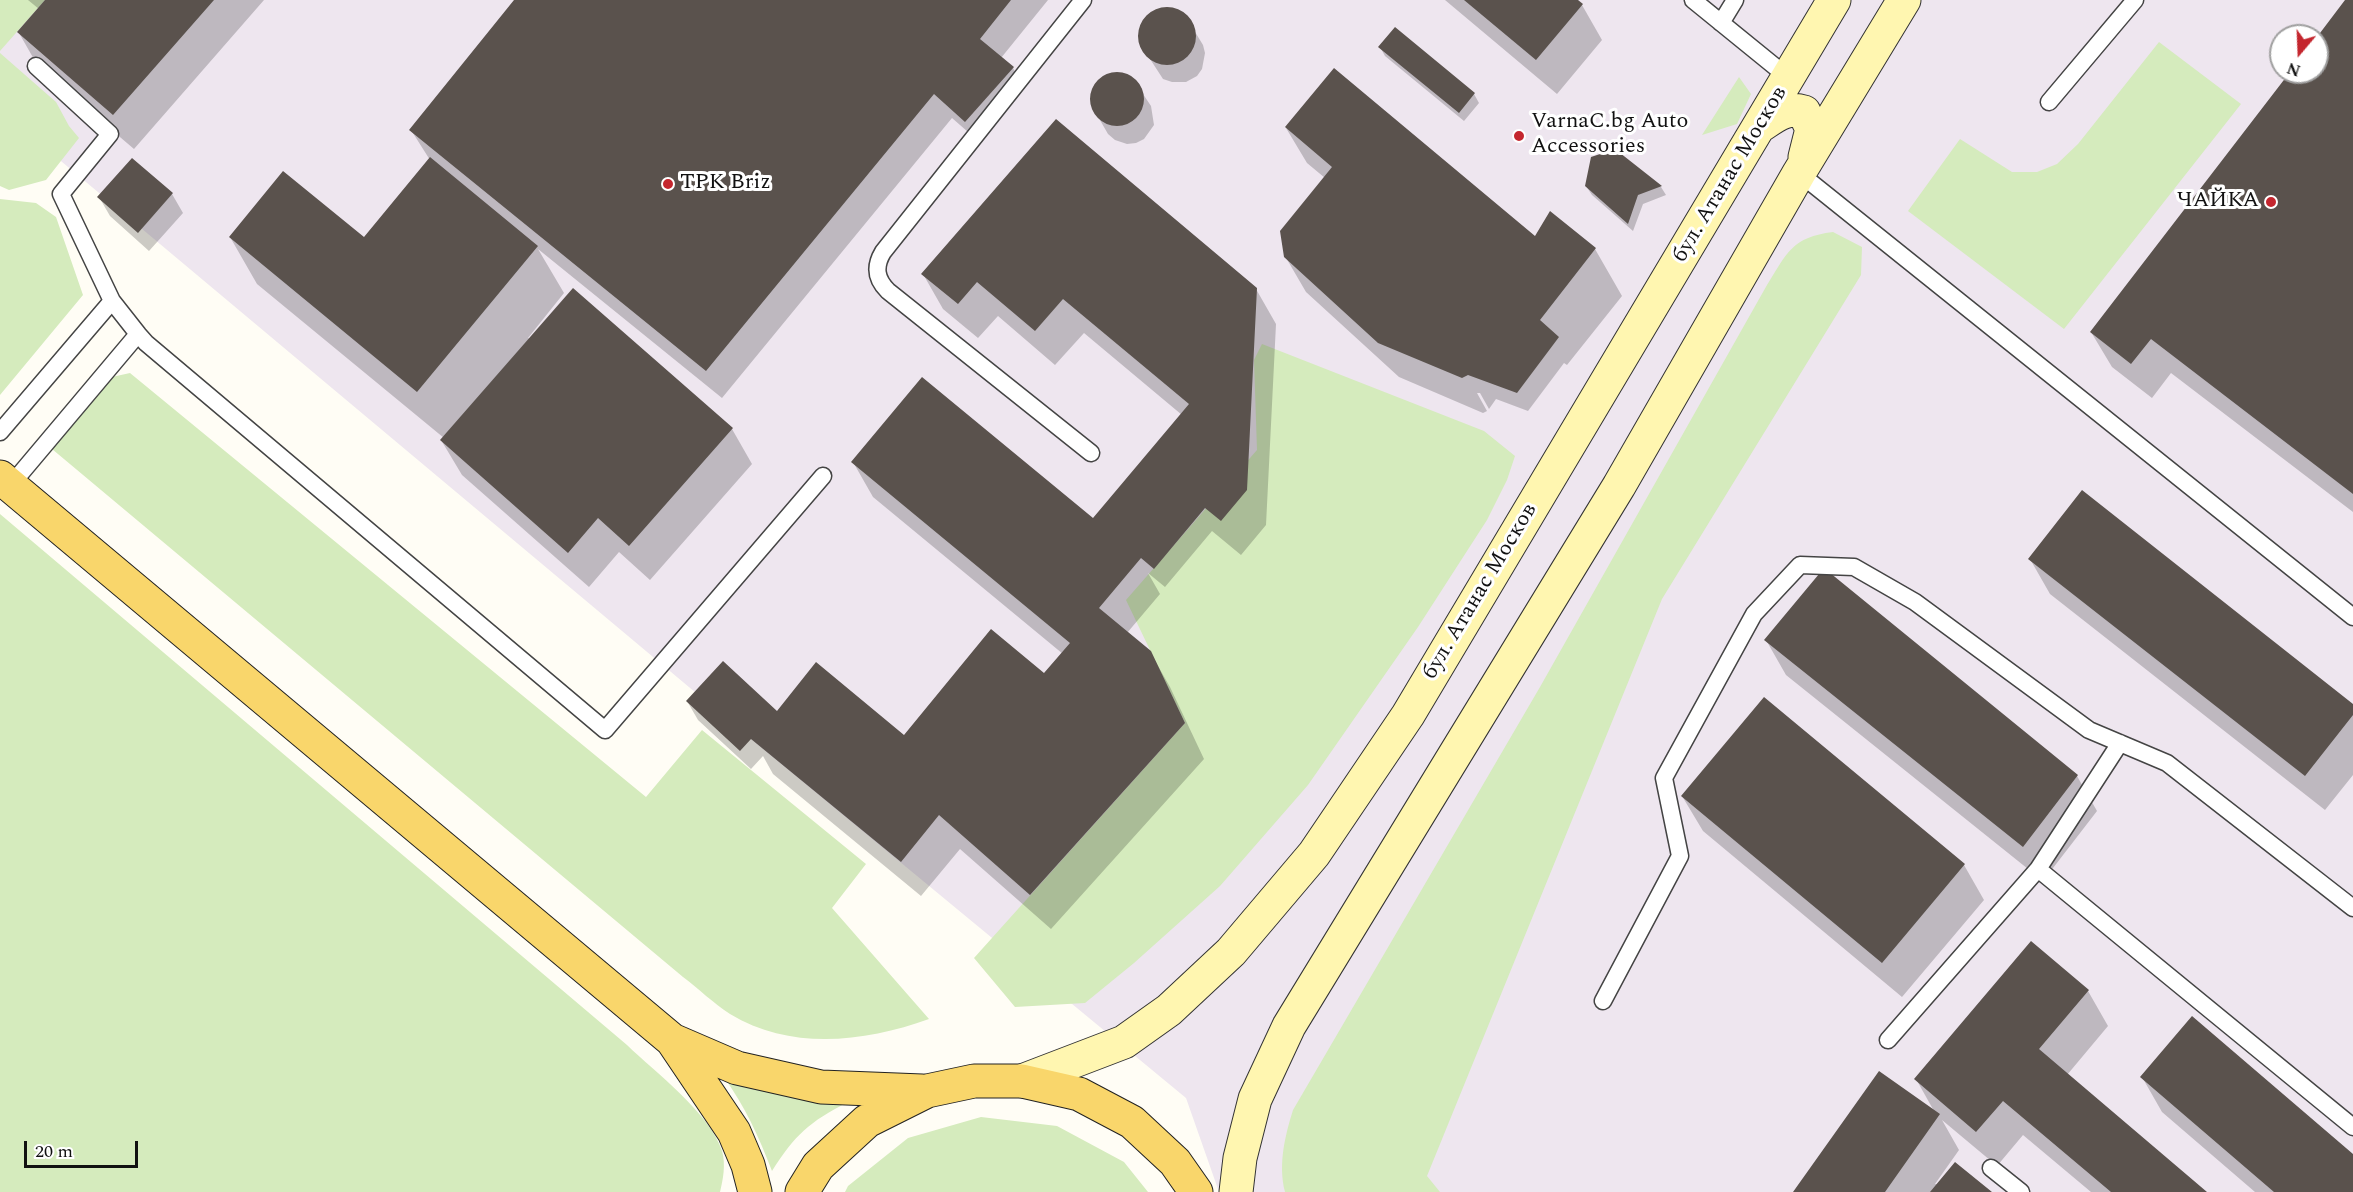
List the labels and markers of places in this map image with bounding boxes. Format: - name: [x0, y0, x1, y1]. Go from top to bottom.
- place label: VarnaC.bg Auto Accessories: [1531, 110, 1688, 162]
- marker: VarnaC.bg Auto Accessories: [1512, 129, 1526, 143]
- place label: TPK Briz: [680, 171, 771, 197]
- marker: TPK Briz: [661, 177, 675, 191]
- place label: ЧАЙКА: [2177, 189, 2259, 215]
- marker: ЧАЙКА: [2264, 195, 2278, 209]

